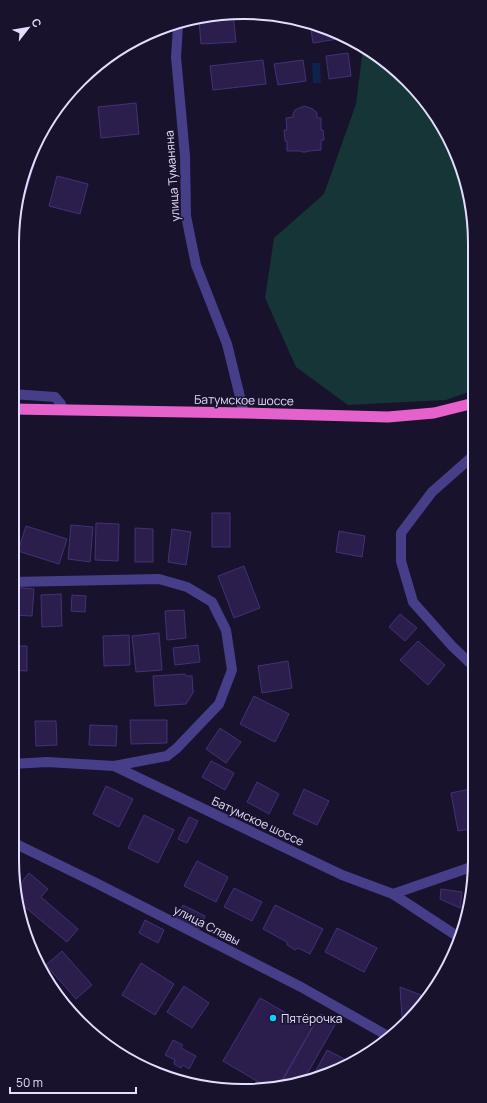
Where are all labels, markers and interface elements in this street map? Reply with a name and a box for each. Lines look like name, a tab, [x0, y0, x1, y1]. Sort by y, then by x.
north arrow	[8, 8, 48, 48]
text: С	[28, 15, 46, 30]
street label: улица Туманяна	[160, 130, 184, 222]
street label: Батумское шоссе	[194, 391, 294, 409]
street label: Батумское шоссе	[209, 792, 307, 850]
street label: улица Славы	[171, 901, 243, 949]
place label: Пятёрочка	[281, 1010, 342, 1027]
marker: Пятёрочка	[268, 1013, 278, 1023]
scale bar	[10, 1069, 136, 1095]
text: 50 m	[16, 1074, 43, 1091]

